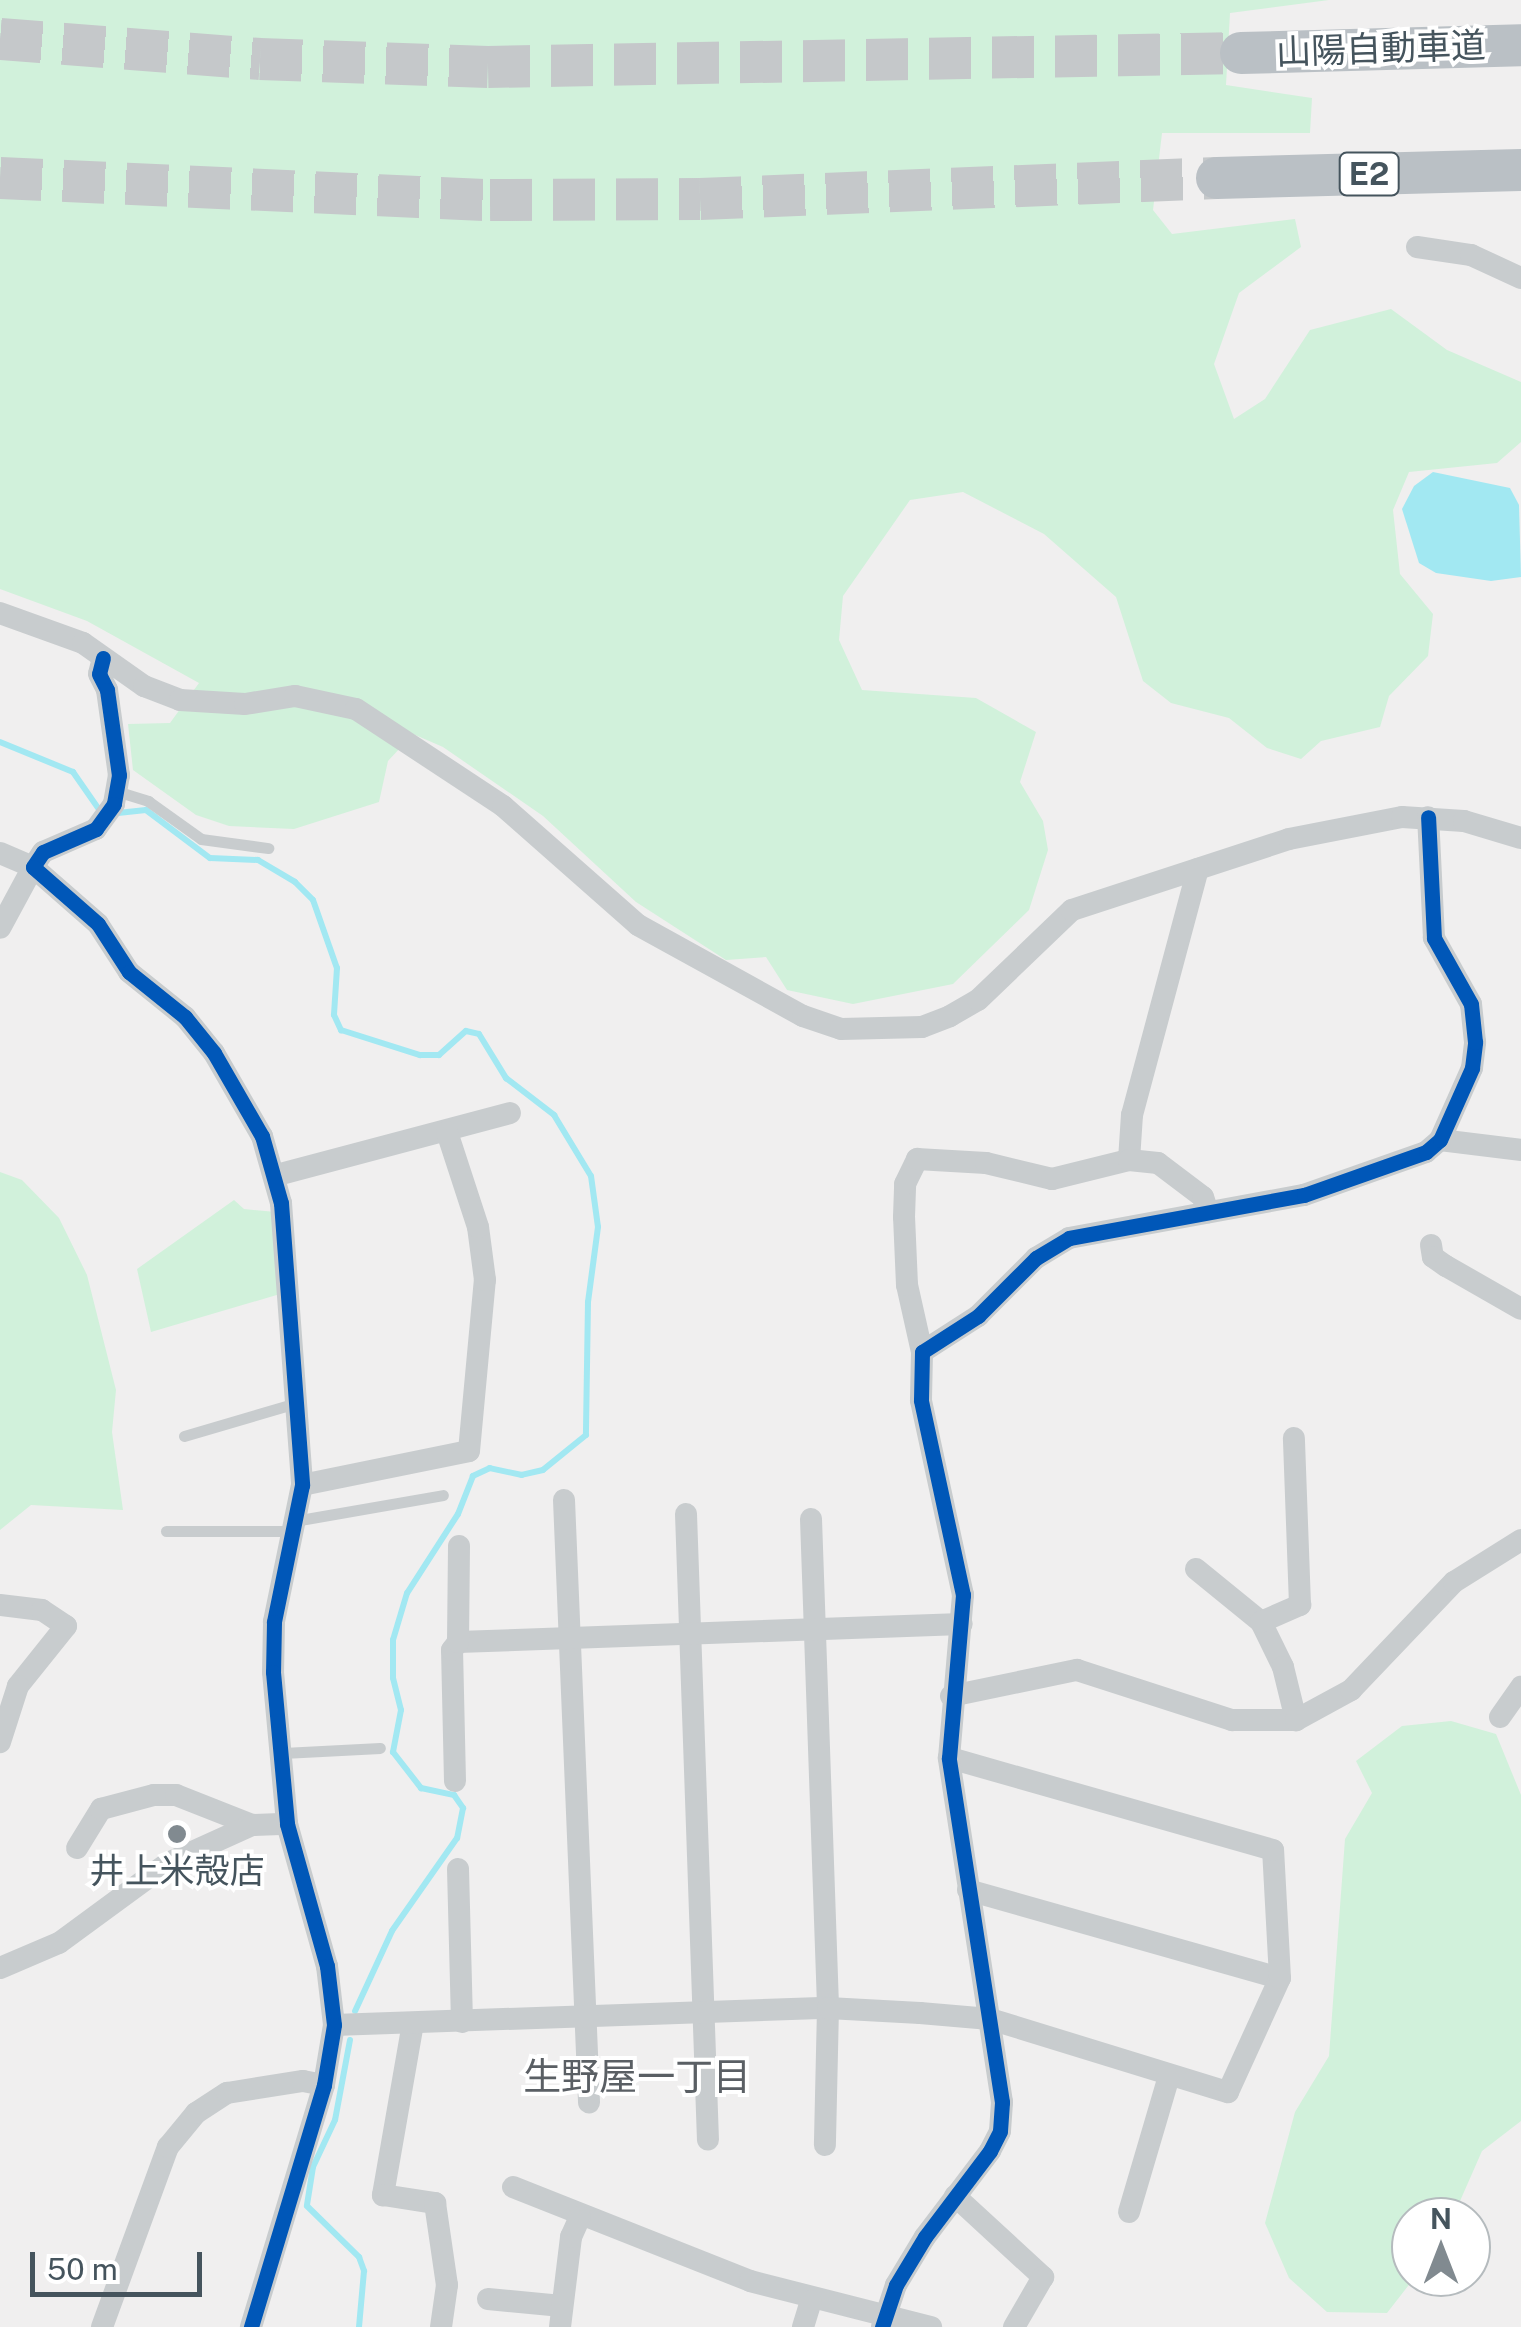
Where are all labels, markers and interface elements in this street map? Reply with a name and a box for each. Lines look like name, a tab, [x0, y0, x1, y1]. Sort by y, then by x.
street label: 山陽自動車道	[1275, 24, 1487, 74]
road number: E2	[1336, 147, 1402, 201]
marker: 井上米殻店	[166, 1823, 188, 1845]
place label: 井上米殻店	[90, 1850, 264, 1892]
district label: 生野屋一丁目	[523, 2054, 751, 2100]
north arrow	[1391, 2197, 1491, 2297]
text: N	[1430, 2202, 1452, 2235]
scale bar	[35, 2232, 208, 2294]
text: 50 m	[47, 2251, 118, 2287]

